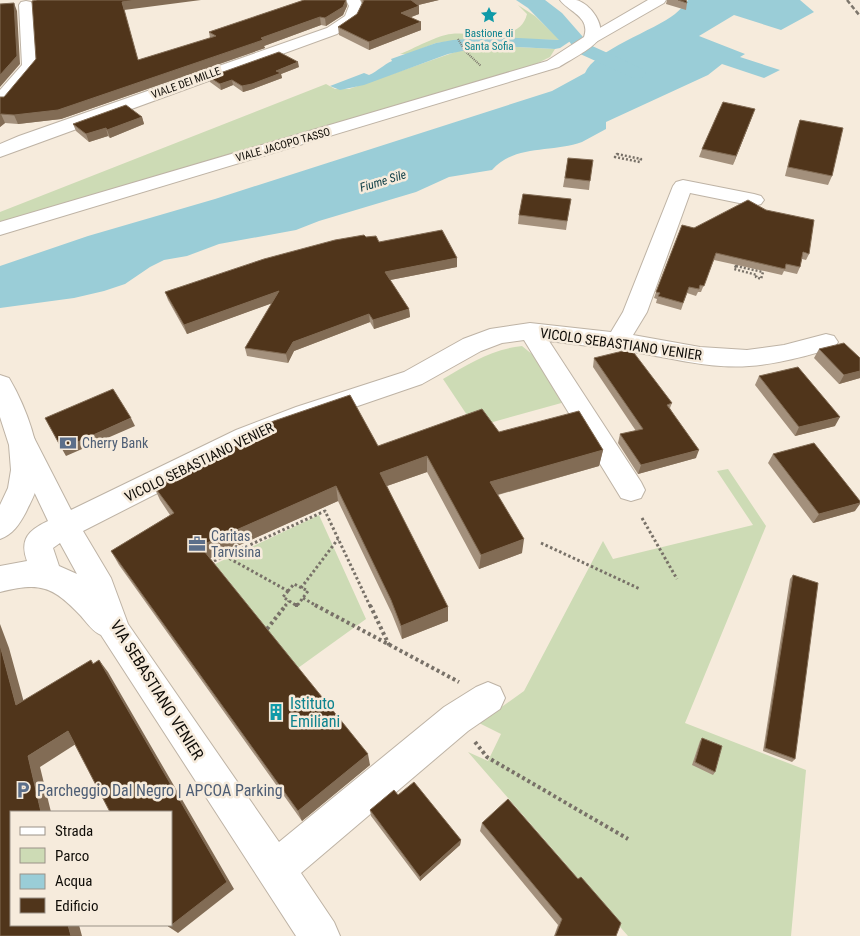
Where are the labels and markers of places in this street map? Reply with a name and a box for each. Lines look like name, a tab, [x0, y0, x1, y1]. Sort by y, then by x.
place icon: Bastione di Santa Sofia	[479, 5, 499, 25]
place label: Bastione di Santa Sofia	[464, 27, 514, 53]
bank icon: Cherry Bank	[58, 433, 78, 453]
place label: Cherry Bank	[82, 435, 149, 451]
place label: Caritas Tarvisina	[211, 528, 261, 560]
office icon: Caritas Tarvisina	[187, 534, 207, 554]
place label: Istituto Emiliani	[290, 694, 340, 731]
building icon: Istituto Emiliani	[266, 702, 286, 722]
parking icon: Parcheggio Dal Negro | APCOA Parking	[13, 780, 33, 800]
place label: Parcheggio Dal Negro | APCOA Parking	[37, 781, 283, 800]

